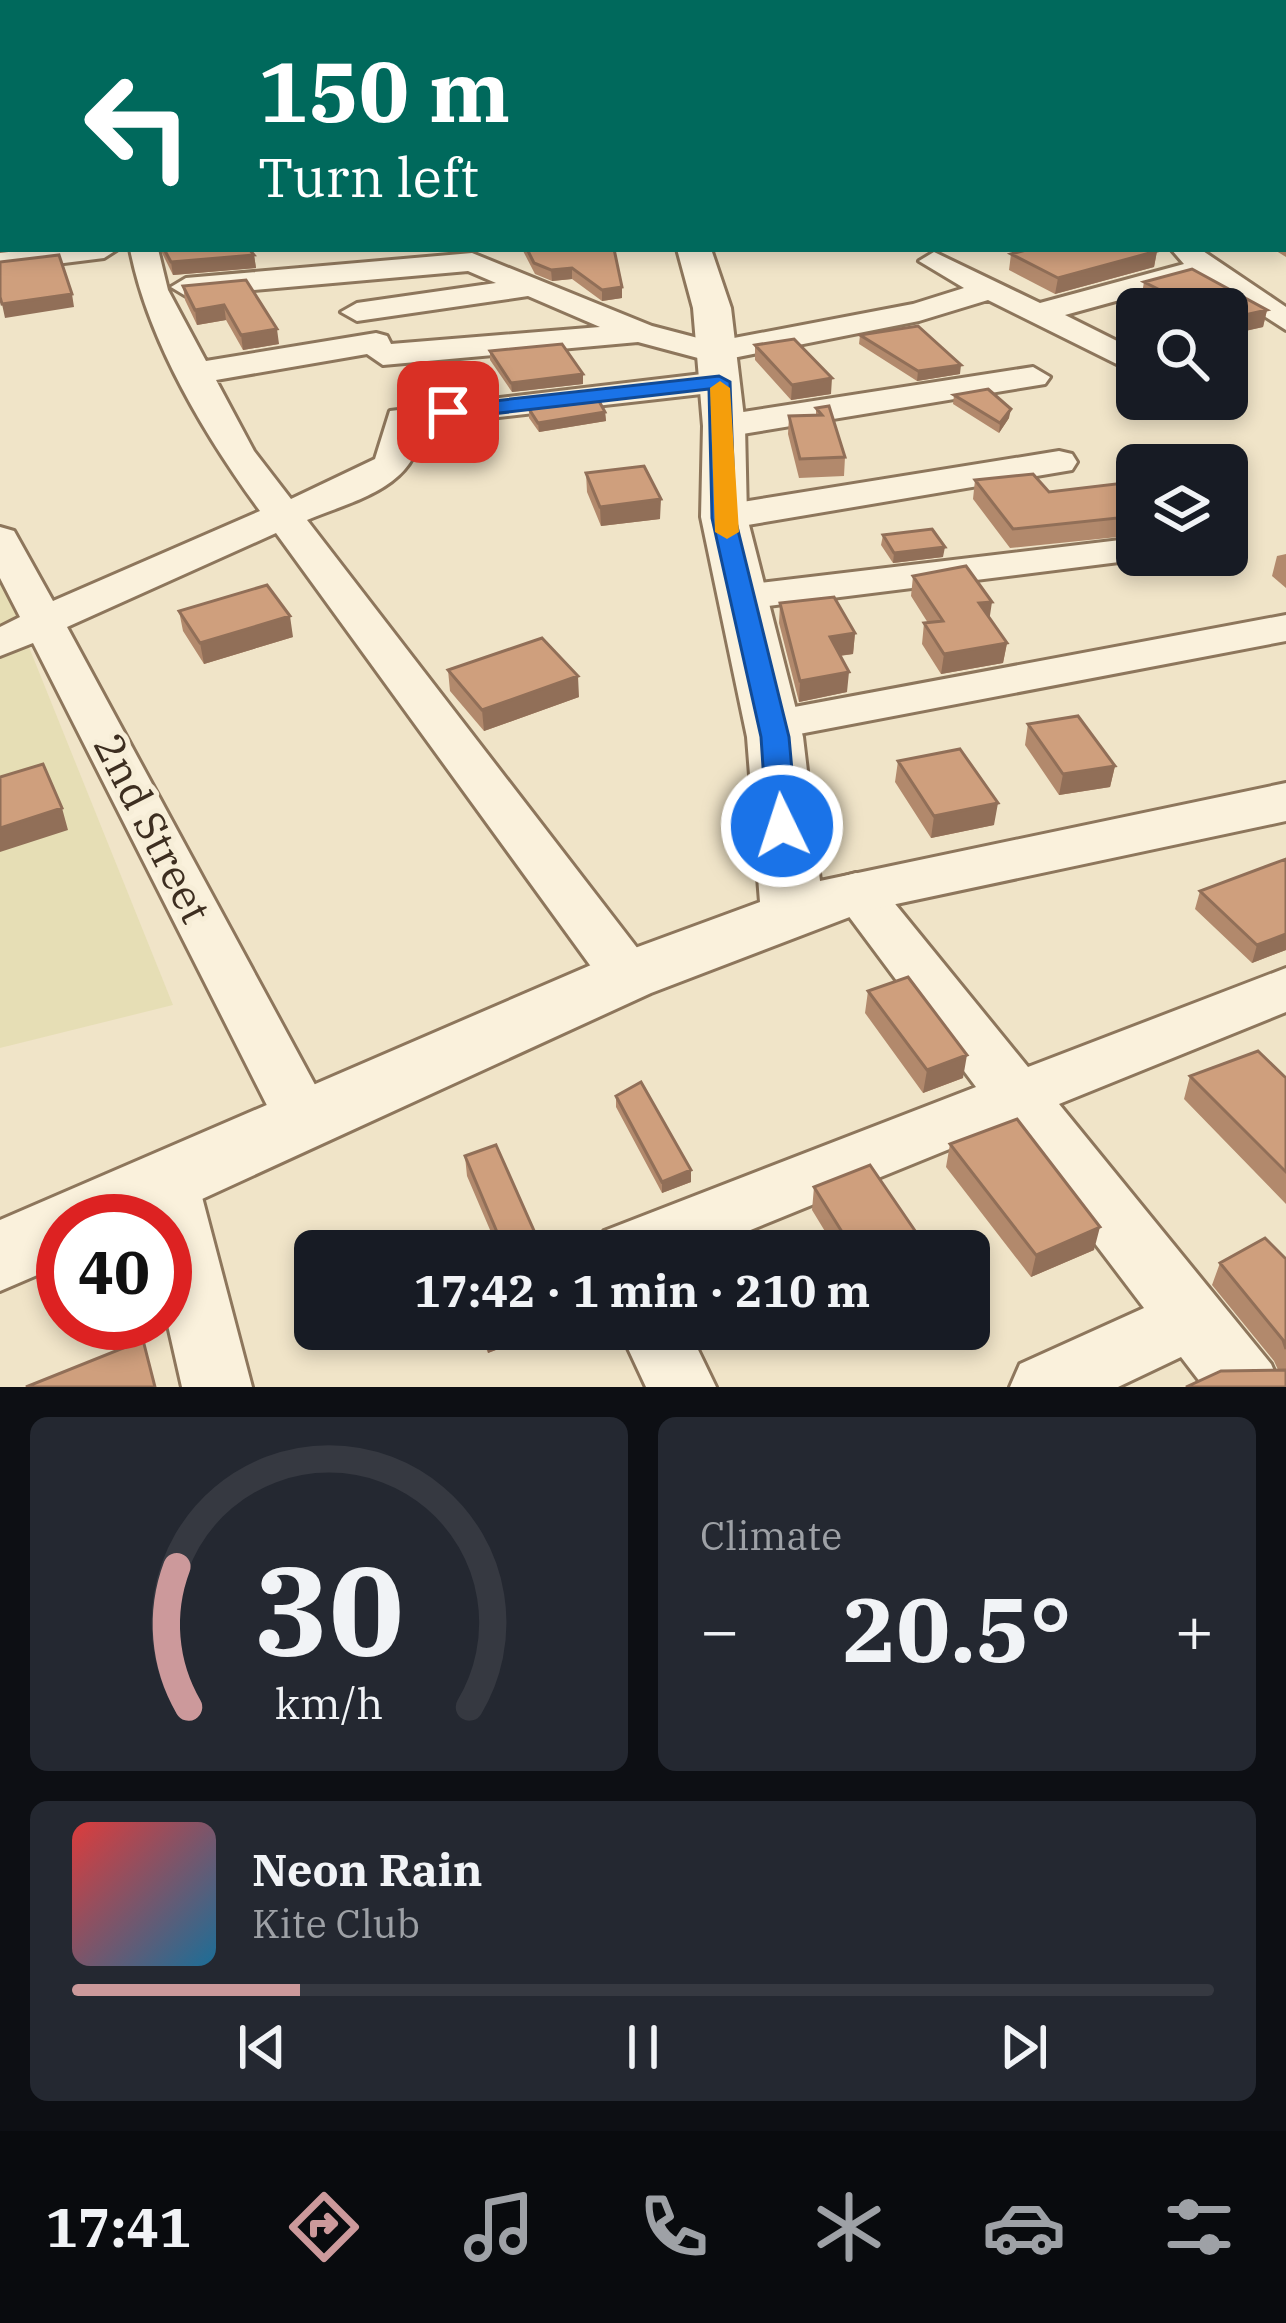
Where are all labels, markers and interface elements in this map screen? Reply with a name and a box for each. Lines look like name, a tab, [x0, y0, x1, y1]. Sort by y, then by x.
text: 150 m	[258, 36, 510, 145]
icon: left	[60, 48, 216, 204]
text: Turn left	[258, 142, 479, 212]
map controls	[1116, 288, 1248, 576]
button: search	[1116, 288, 1248, 420]
pin	[397, 361, 499, 463]
icon: arrive	[415, 379, 481, 445]
button: layers	[1116, 444, 1248, 576]
street label: 2nd Street	[82, 724, 224, 932]
position arrow	[719, 763, 845, 889]
speed limit sign: 40	[36, 1194, 192, 1350]
text: 17:42 · 1 min · 210 m	[414, 1261, 870, 1319]
text: Climate	[700, 1510, 842, 1561]
text: 30	[254, 1528, 404, 1690]
text: 20.5°	[842, 1570, 1072, 1687]
text: −	[700, 1586, 740, 1672]
text: +	[1174, 1586, 1214, 1672]
text: km/h	[275, 1675, 383, 1731]
text: Neon Rain	[252, 1840, 482, 1898]
text: Kite Club	[252, 1898, 420, 1949]
icon: previous	[229, 2014, 295, 2080]
icon: pause	[610, 2014, 676, 2080]
icon: next	[991, 2014, 1057, 2080]
icon: directions	[282, 2185, 366, 2269]
icon: music	[457, 2185, 541, 2269]
icon: phone	[632, 2185, 716, 2269]
icon: climate	[807, 2185, 891, 2269]
icon: car	[982, 2185, 1066, 2269]
icon: filters	[1157, 2185, 1241, 2269]
text: 17:41	[45, 2192, 191, 2262]

